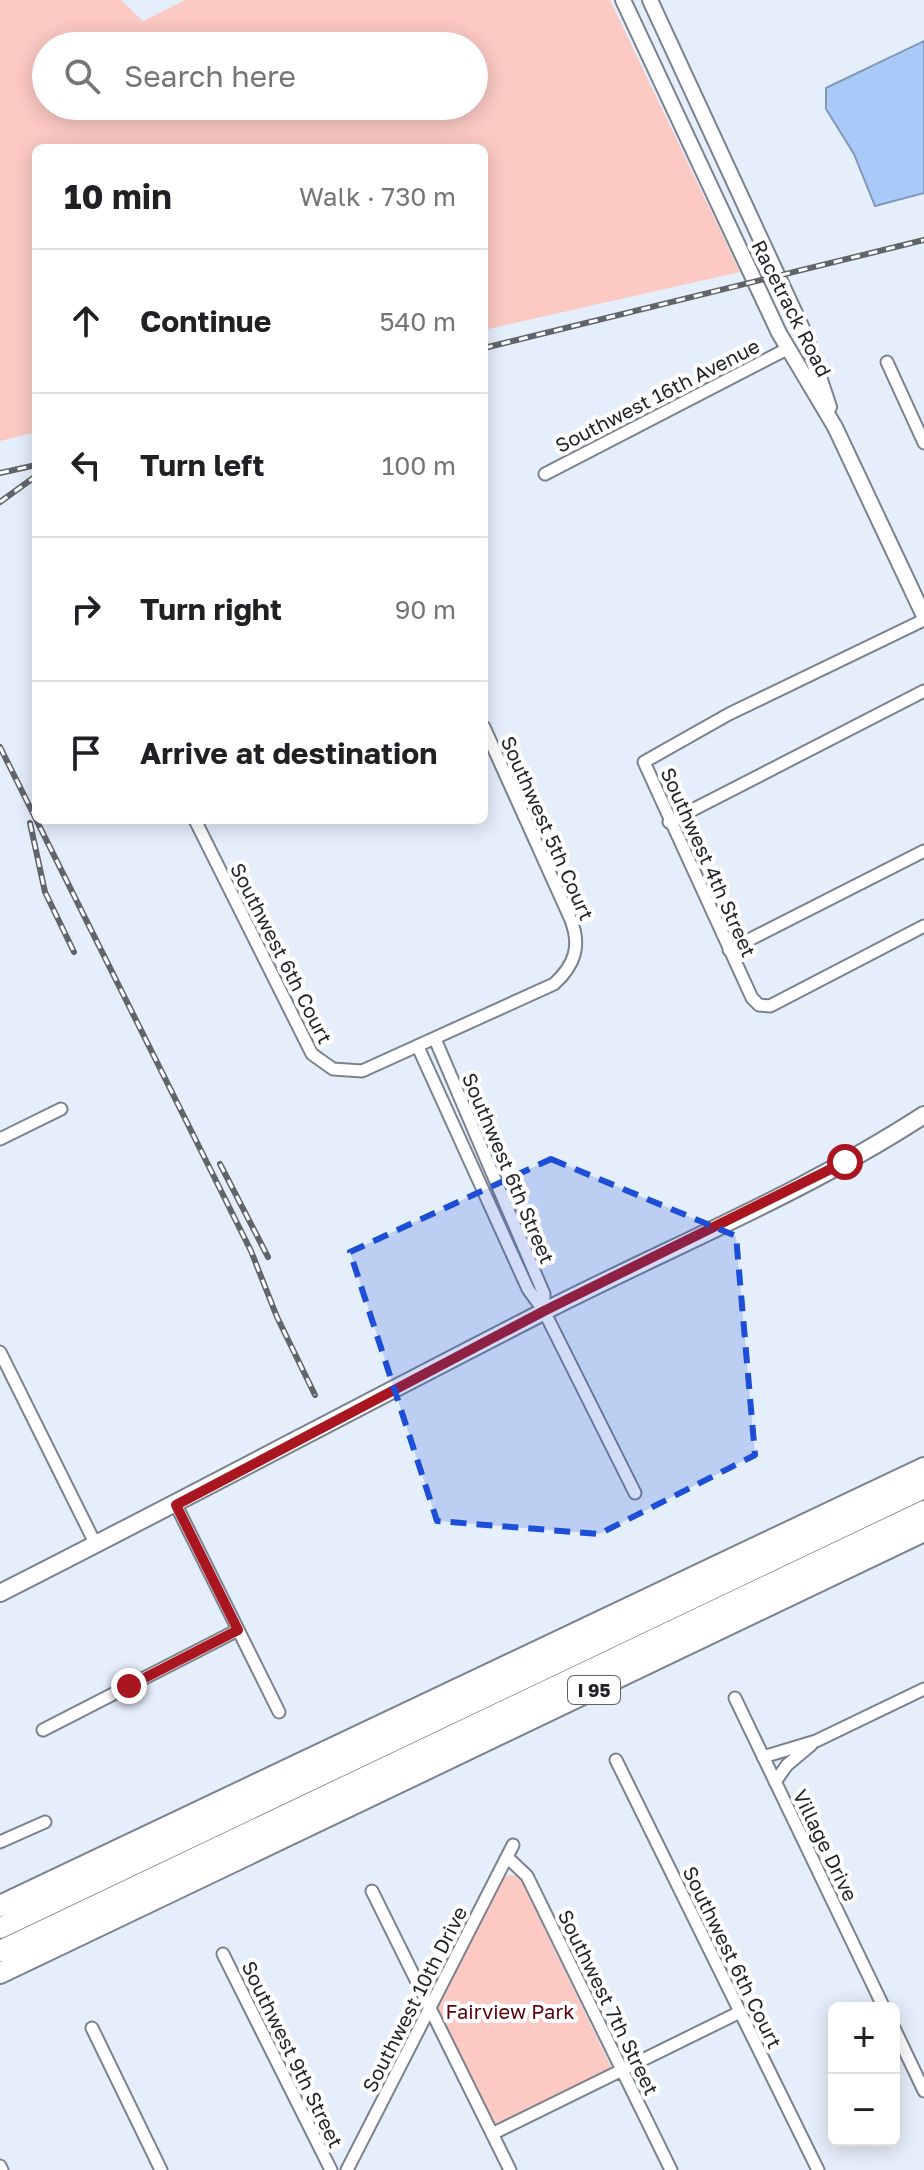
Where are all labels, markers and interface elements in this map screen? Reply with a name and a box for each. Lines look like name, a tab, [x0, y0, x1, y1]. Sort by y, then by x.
search box	[32, 32, 488, 120]
icon: search	[60, 54, 104, 98]
text: Search here	[124, 58, 296, 94]
text: 10 min	[64, 176, 172, 216]
text: Walk · 730 m	[299, 181, 456, 212]
street label: Racetrack Road	[747, 236, 837, 380]
icon: ahead	[64, 299, 108, 343]
text: Continue	[140, 303, 271, 339]
text: 540 m	[379, 306, 456, 337]
street label: Southwest 16th Avenue	[551, 333, 763, 457]
icon: left	[64, 443, 108, 487]
text: Turn left	[140, 447, 265, 483]
text: 100 m	[382, 450, 456, 481]
icon: right	[64, 587, 108, 631]
text: Turn right	[140, 591, 282, 627]
text: 90 m	[395, 594, 456, 625]
icon: arrive	[64, 731, 108, 775]
street label: Southwest 5th Court	[497, 732, 599, 924]
text: Arrive at destination	[140, 735, 437, 771]
street label: Southwest 4th Street	[656, 764, 762, 960]
street label: Southwest 6th Court	[226, 859, 338, 1047]
street label: Southwest 6th Street	[458, 1069, 560, 1267]
route start	[827, 1144, 863, 1180]
route end	[111, 1668, 147, 1704]
road number: I 95	[568, 1676, 620, 1704]
street label: Village Drive	[789, 1785, 863, 1905]
street label: Southwest 6th Court	[678, 1862, 788, 2052]
street label: Southwest 10th Drive	[357, 1902, 471, 2096]
street label: Southwest 7th Street	[554, 1905, 664, 2099]
street label: Southwest 9th Street	[237, 1957, 349, 2151]
park label: Fairview Park	[445, 1999, 575, 2023]
map controls	[828, 2002, 900, 2146]
button: +	[828, 2002, 900, 2074]
button: −	[828, 2074, 900, 2146]

